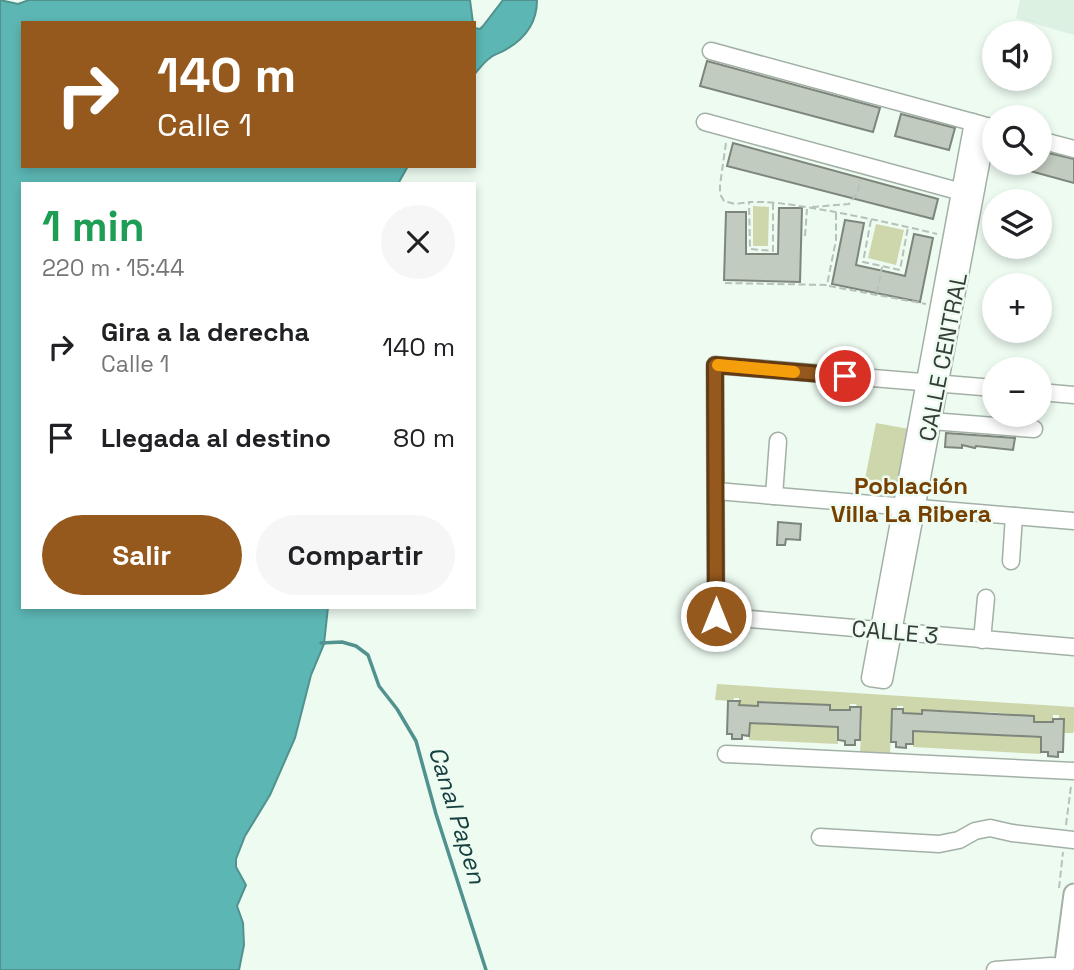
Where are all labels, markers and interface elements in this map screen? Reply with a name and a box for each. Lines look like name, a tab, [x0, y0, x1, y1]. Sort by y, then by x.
map controls	[982, 21, 1052, 427]
button: sound	[982, 21, 1052, 91]
text: 140 m	[157, 44, 296, 106]
icon: right	[42, 49, 133, 140]
text: Calle 1	[157, 105, 252, 145]
button: search	[982, 105, 1052, 175]
button: layers	[982, 189, 1052, 259]
text: 1 min	[42, 200, 145, 253]
button: close	[381, 205, 455, 279]
text: 220 m · 15:44	[42, 253, 184, 283]
street label: CALLE CENTRAL	[912, 270, 974, 444]
button: +	[982, 273, 1052, 343]
text: Gira a la derecha	[101, 315, 310, 349]
icon: right	[42, 328, 80, 366]
text: 140 m	[382, 330, 455, 364]
pin	[815, 346, 875, 406]
text: Calle 1	[101, 349, 169, 379]
icon: arrive	[826, 357, 864, 395]
button: −	[982, 357, 1052, 427]
icon: arrive	[42, 419, 80, 457]
text: Llegada al destino	[101, 421, 331, 455]
text: 80 m	[393, 421, 455, 455]
district label: Población Villa La Ribera	[831, 470, 991, 529]
button: Salir	[42, 515, 242, 595]
button: Compartir	[256, 515, 455, 595]
position arrow	[679, 579, 753, 653]
street label: CALLE 3	[850, 613, 940, 651]
water label: Canal Papen	[422, 742, 493, 889]

